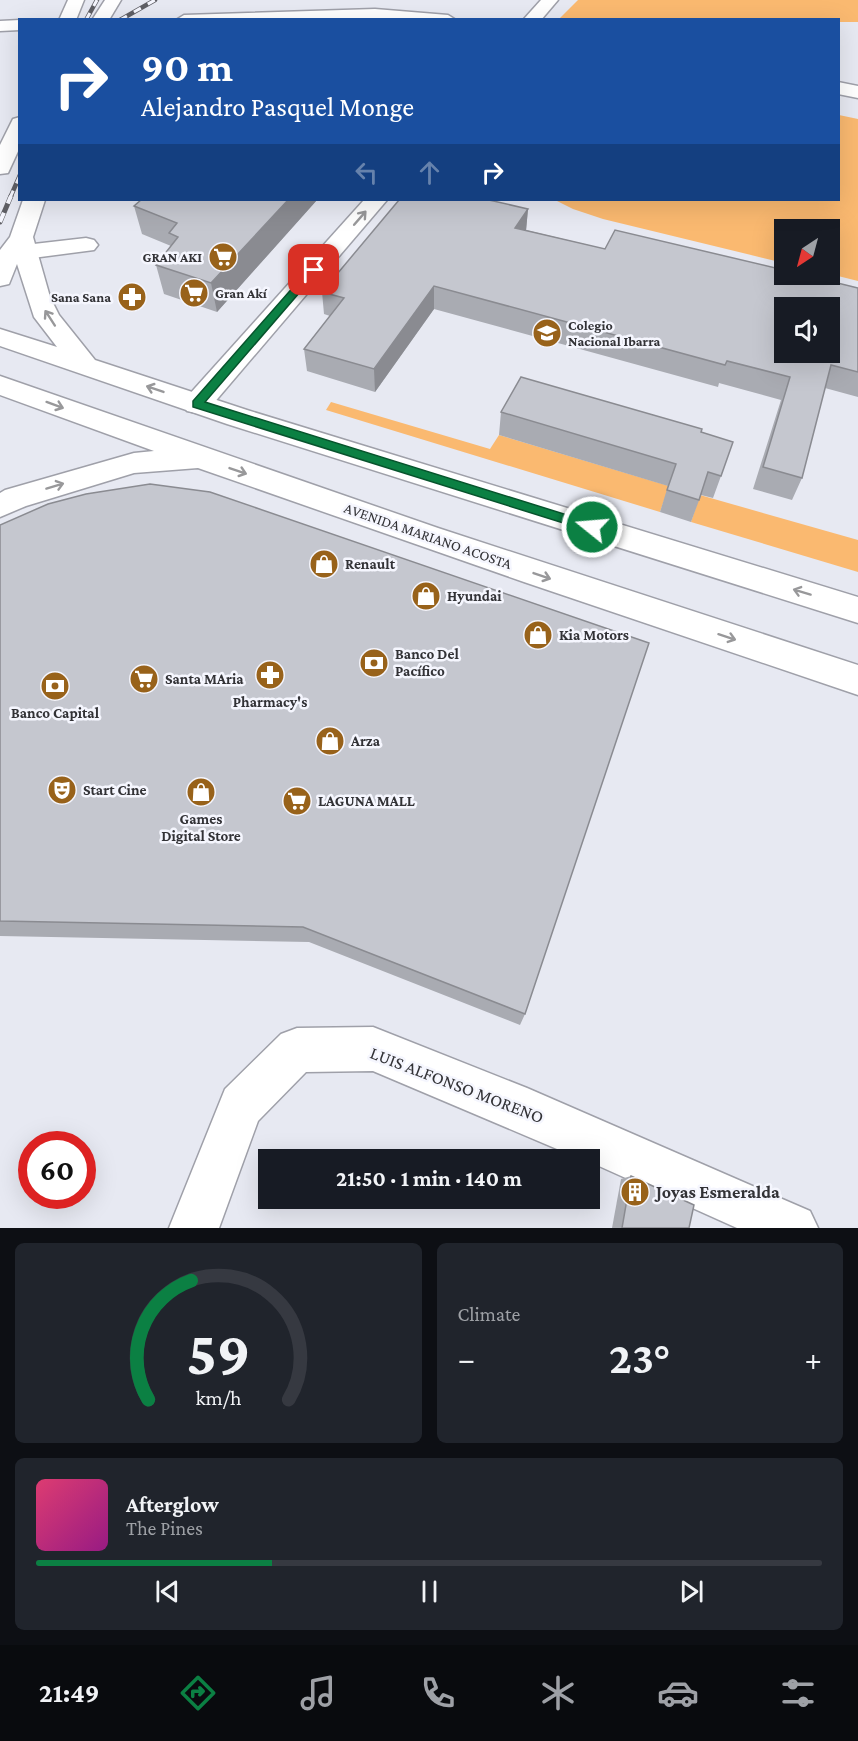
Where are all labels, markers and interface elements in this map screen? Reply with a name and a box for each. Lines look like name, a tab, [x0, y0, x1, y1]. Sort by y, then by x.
icon: right	[42, 42, 120, 120]
text: 90 m	[141, 43, 233, 90]
text: Alejandro Pasquel Monge	[141, 92, 414, 122]
icon: left	[350, 156, 383, 189]
icon: ahead	[413, 156, 446, 189]
icon: right	[476, 156, 509, 189]
one-way arrow	[353, 211, 367, 226]
north arrow	[774, 219, 840, 285]
map controls	[774, 219, 840, 363]
supermarket icon: GRAN AKI	[207, 241, 239, 273]
pin	[288, 244, 339, 295]
place label: GRAN AKI	[142, 249, 202, 265]
icon: arrive	[297, 253, 330, 286]
supermarket icon: Gran Akí	[178, 277, 210, 309]
pharmacy icon: Sana Sana	[116, 281, 148, 313]
place label: Gran Akí	[215, 285, 268, 301]
place label: Sana Sana	[51, 289, 111, 305]
button: sound	[774, 297, 840, 363]
one-way arrow	[43, 310, 56, 327]
school or university icon: Colegio Nacional Ibarra	[531, 317, 563, 349]
place label: Colegio Nacional Ibarra	[568, 317, 661, 349]
one-way arrow	[146, 383, 165, 394]
one-way arrow	[45, 400, 64, 411]
one-way arrow	[228, 467, 247, 478]
one-way arrow	[45, 480, 64, 491]
position arrow	[560, 495, 624, 559]
street label: AVENIDA MARIANO ACOSTA	[342, 500, 514, 572]
shop icon: Renault	[308, 548, 340, 580]
place label: Renault	[345, 556, 396, 572]
one-way arrow	[532, 571, 551, 582]
shop icon: Hyundai	[410, 580, 442, 612]
one-way arrow	[793, 586, 812, 597]
place label: Hyundai	[447, 588, 502, 604]
shop icon: Kia Motors	[522, 619, 554, 651]
place label: Kia Motors	[559, 627, 629, 643]
one-way arrow	[717, 633, 736, 644]
place label: Banco Del Pacífico	[395, 646, 459, 679]
bank icon: Banco Del Pacífico	[358, 647, 390, 679]
pharmacy icon: Pharmacy's	[254, 659, 286, 691]
supermarket icon: Santa MAria	[128, 663, 160, 695]
bank icon: Banco Capital	[39, 670, 71, 702]
place label: Santa MAria	[165, 671, 244, 687]
place label: Pharmacy's	[233, 694, 307, 710]
place label: Banco Capital	[11, 705, 100, 721]
shop icon: Arza	[314, 725, 346, 757]
place label: Arza	[350, 733, 381, 749]
theatre icon: Start Cine	[46, 774, 78, 806]
shop icon: Games Digital Store	[185, 776, 217, 808]
place label: Start Cine	[83, 782, 147, 798]
supermarket icon: LAGUNA MALL	[281, 785, 313, 817]
place label: LAGUNA MALL	[318, 793, 416, 809]
place label: Games Digital Store	[161, 811, 241, 844]
street label: LUIS ALFONSO MORENO	[367, 1043, 547, 1127]
speed limit sign: 60	[18, 1131, 96, 1209]
text: 21:50 · 1 min · 140 m	[336, 1166, 522, 1191]
building icon: Joyas Esmeralda	[619, 1176, 651, 1208]
place label: Joyas Esmeralda	[654, 1182, 780, 1202]
text: Climate	[458, 1303, 520, 1325]
text: 59	[186, 1318, 250, 1387]
text: 23°	[609, 1333, 671, 1383]
text: −	[458, 1340, 475, 1377]
text: +	[805, 1340, 822, 1377]
text: km/h	[195, 1386, 242, 1410]
text: Afterglow	[126, 1492, 219, 1517]
text: The Pines	[126, 1517, 203, 1539]
icon: previous	[151, 1575, 184, 1608]
icon: pause	[413, 1575, 446, 1608]
icon: next	[675, 1575, 708, 1608]
icon: directions	[177, 1672, 219, 1714]
icon: music	[297, 1672, 339, 1714]
icon: phone	[417, 1672, 459, 1714]
icon: climate	[537, 1672, 579, 1714]
icon: car	[657, 1672, 699, 1714]
icon: filters	[777, 1672, 819, 1714]
text: 21:49	[39, 1678, 99, 1708]

